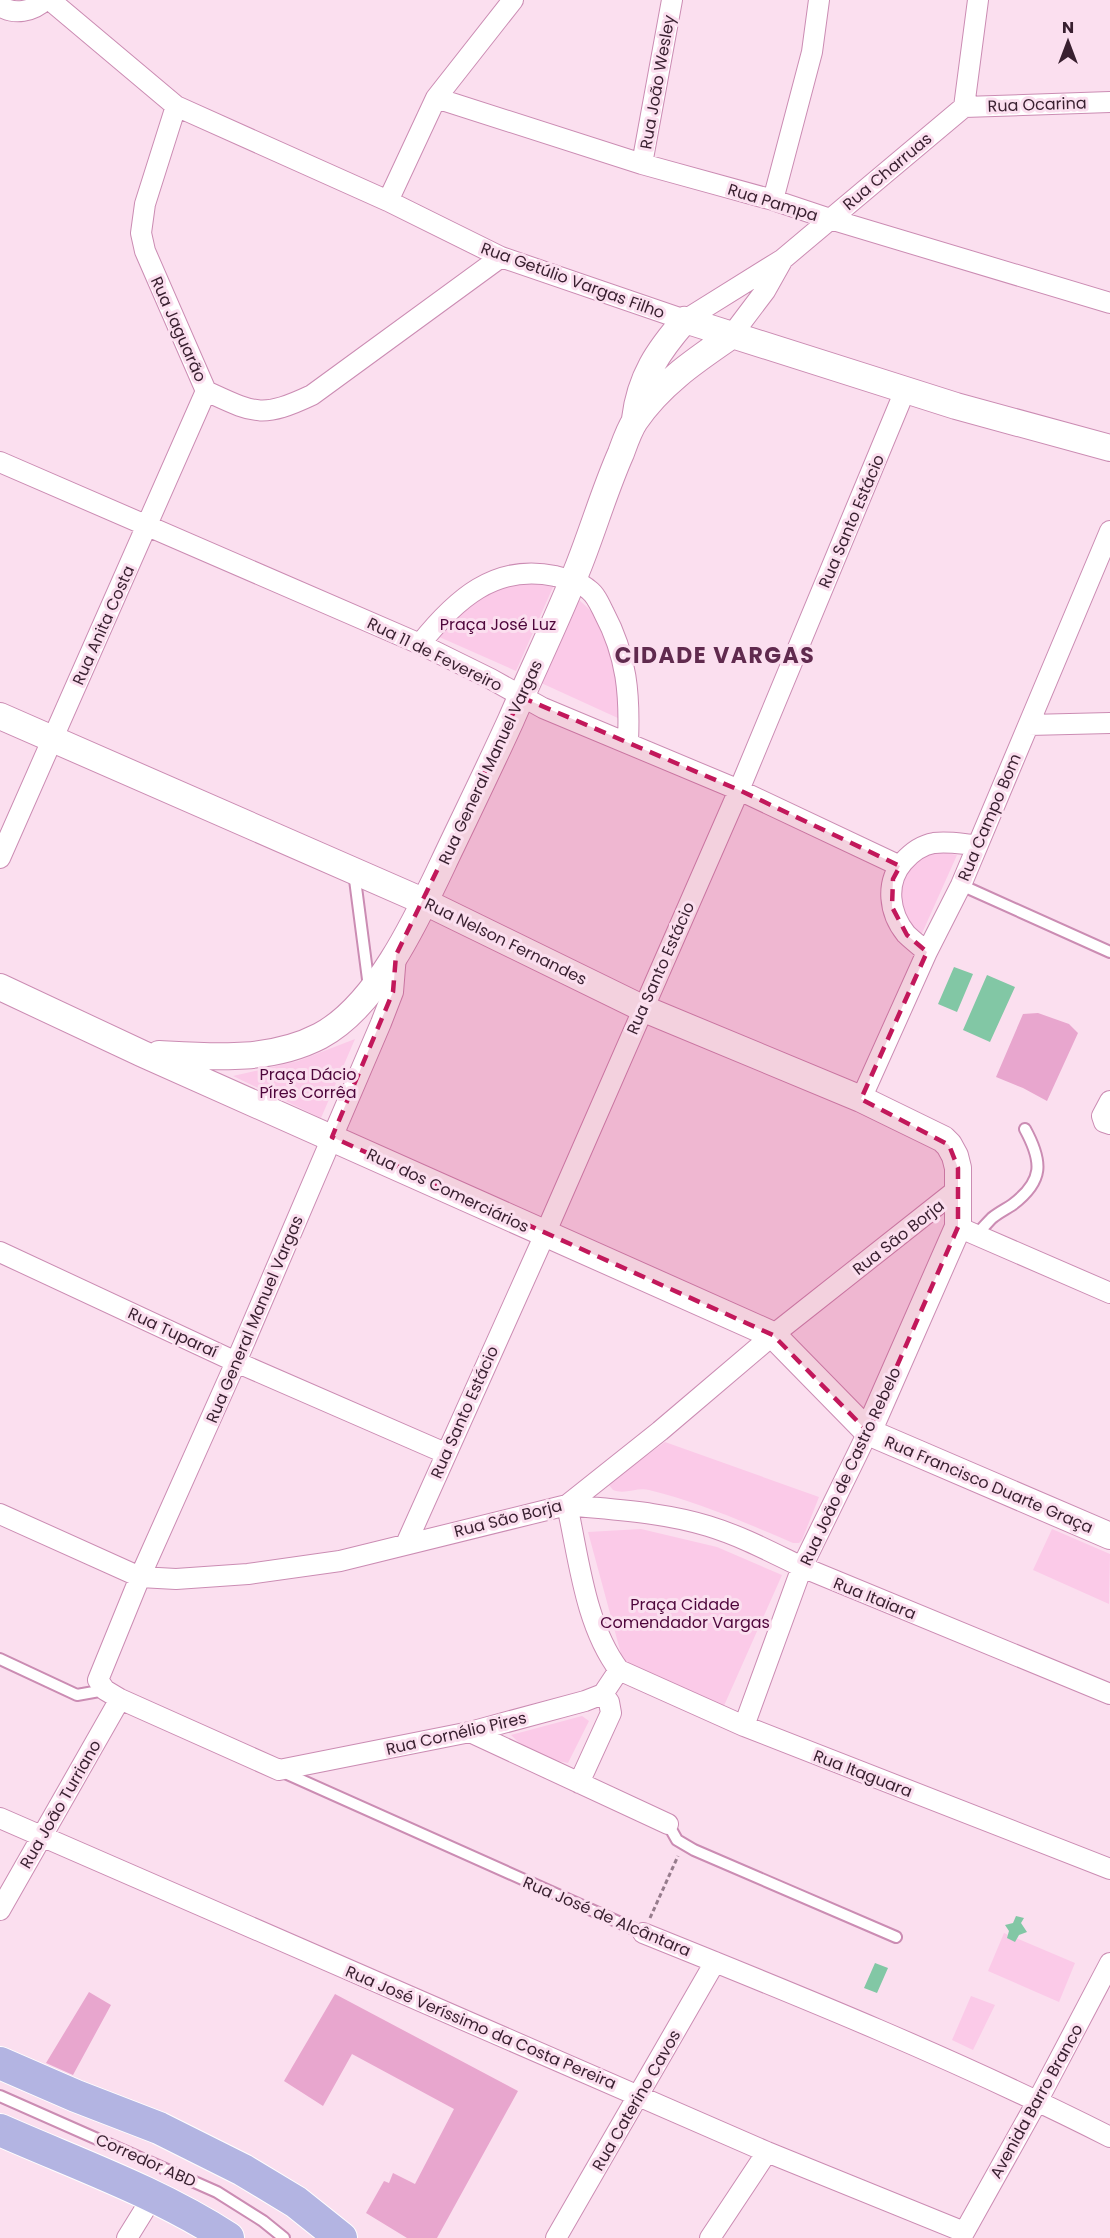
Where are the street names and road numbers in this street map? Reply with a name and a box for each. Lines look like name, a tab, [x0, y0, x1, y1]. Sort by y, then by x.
street label: Rua João Wesley	[634, 13, 681, 151]
street label: Rua Ocarina	[987, 91, 1087, 118]
street label: Rua Charruas	[838, 127, 937, 215]
street label: Rua Pampa	[725, 178, 821, 227]
street label: Rua Getúlio Vargas Filho	[478, 236, 668, 324]
street label: Rua Jaguarão	[145, 273, 212, 386]
street label: Rua Santo Estácio	[813, 451, 890, 591]
street label: Rua Anita Costa	[67, 562, 140, 689]
street label: Rua 11 de Fevereiro	[363, 612, 506, 697]
street label: Rua General Manuel Vargas	[433, 656, 548, 868]
street label: Rua Campo Bom	[952, 750, 1027, 885]
street label: Rua Nelson Fernandes	[421, 892, 591, 991]
street label: Rua Santo Estácio	[621, 898, 700, 1038]
street label: Rua dos Comerciários	[363, 1143, 533, 1238]
street label: Rua São Borja	[848, 1194, 949, 1280]
street label: Rua General Manuel Vargas	[200, 1212, 309, 1426]
street label: Rua Tuparaí	[124, 1302, 221, 1363]
street label: Rua Santo Estácio	[425, 1342, 504, 1482]
street label: Rua João de Castro Rebelo	[794, 1363, 907, 1569]
street label: Rua Francisco Duarte Graça	[881, 1430, 1097, 1539]
street label: Rua São Borja	[452, 1494, 565, 1543]
street label: Rua Itaiara	[830, 1571, 920, 1625]
street label: Rua Cornélio Pires	[384, 1706, 529, 1761]
street label: Rua João Turriano	[14, 1736, 107, 1873]
street label: Rua Itaguara	[810, 1744, 916, 1803]
street label: Rua José de Alcântara	[519, 1871, 694, 1962]
street label: Rua José Veríssimo da Costa Pereira	[342, 1960, 620, 2095]
street label: Avenida Barro Branco	[984, 2020, 1089, 2183]
street label: Rua Caterino Cavos	[587, 2025, 686, 2175]
street label: Corredor ABD	[92, 2128, 200, 2193]

